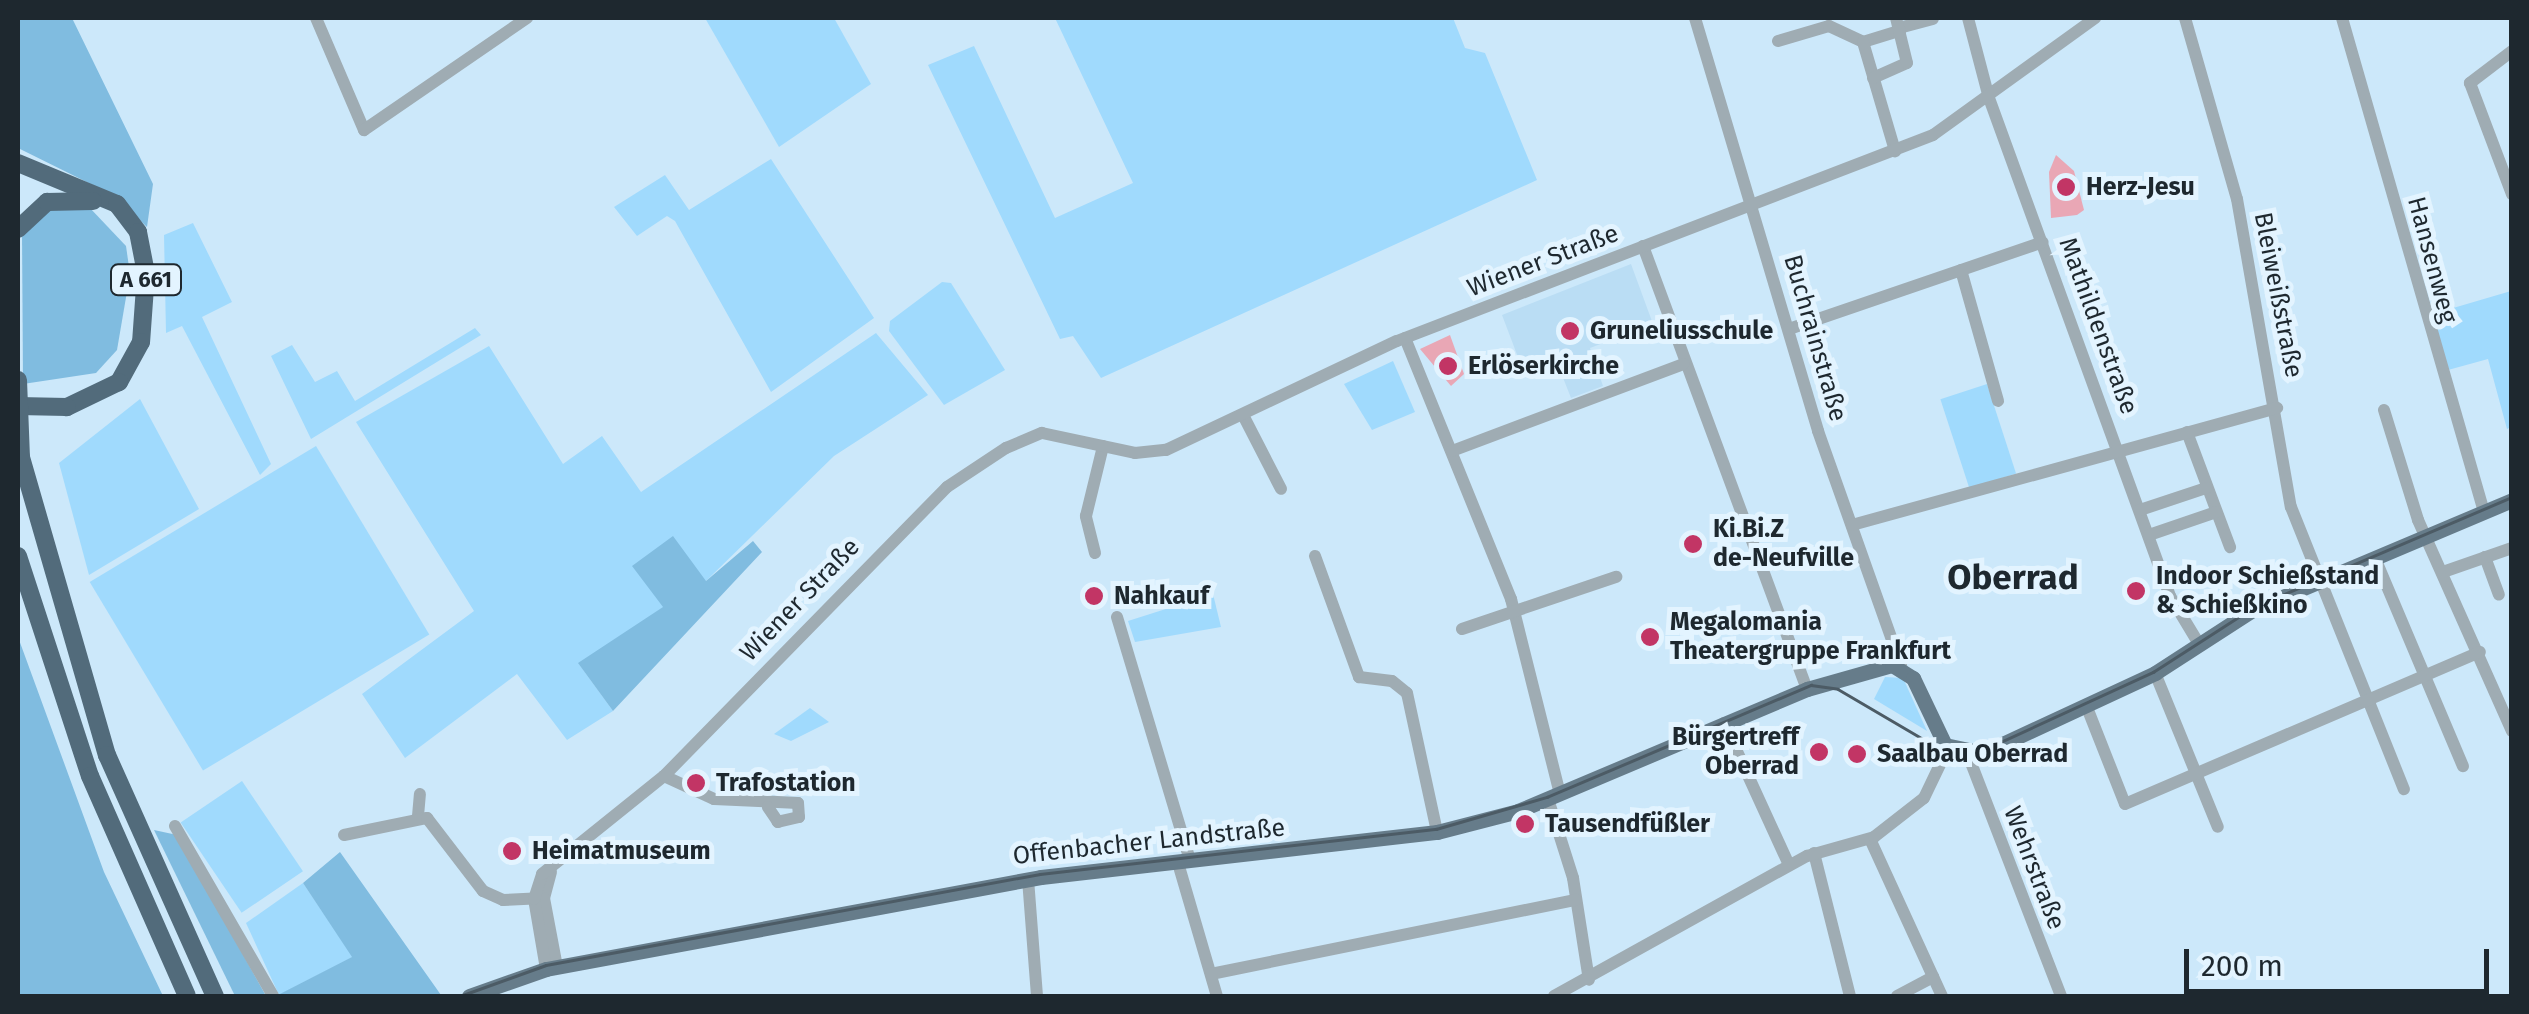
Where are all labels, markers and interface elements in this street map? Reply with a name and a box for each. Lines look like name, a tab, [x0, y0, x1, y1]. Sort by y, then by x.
place label: Herz-Jesu	[2086, 172, 2195, 202]
marker: Herz-Jesu	[2055, 176, 2077, 198]
street label: Hansenweg	[2401, 193, 2463, 327]
street label: Bleiweißstraße	[2247, 210, 2309, 380]
street label: Wiener Straße	[1463, 218, 1623, 304]
street label: Mathildenstraße	[2052, 234, 2144, 418]
street label: Buchrainstraße	[1777, 251, 1853, 425]
road number: A 661	[108, 263, 184, 297]
place label: Gruneliusschule	[1590, 316, 1773, 346]
marker: Gruneliusschule	[1559, 320, 1581, 342]
place label: Erlöserkirche	[1468, 351, 1619, 381]
marker: Erlöserkirche	[1437, 355, 1459, 377]
place label: Ki.Bi.Z de-Neufville	[1713, 515, 1854, 574]
street label: Wiener Straße	[734, 532, 866, 668]
marker: Ki.Bi.Z de-Neufville	[1682, 533, 1704, 555]
district label: Oberrad	[1947, 556, 2079, 598]
place label: Indoor Schießstand & Schießkino	[2156, 562, 2379, 621]
marker: Indoor Schießstand & Schießkino	[2125, 580, 2147, 602]
place label: Nahkauf	[1114, 581, 1209, 611]
marker: Nahkauf	[1083, 585, 1105, 607]
place label: Megalomania Theatergruppe Frankfurt	[1670, 608, 1951, 667]
marker: Megalomania Theatergruppe Frankfurt	[1639, 626, 1661, 648]
place label: Bürgertreff Oberrad	[1672, 723, 1799, 782]
place label: Saalbau Oberrad	[1877, 739, 2068, 769]
marker: Bürgertreff Oberrad	[1808, 741, 1830, 763]
marker: Saalbau Oberrad	[1846, 743, 1868, 765]
place label: Trafostation	[716, 768, 856, 798]
marker: Trafostation	[685, 772, 707, 794]
street label: Wehrstraße	[1997, 802, 2071, 934]
place label: Tausendfüßler	[1545, 809, 1710, 839]
street label: Offenbacher Landstraße	[1011, 813, 1287, 871]
marker: Tausendfüßler	[1514, 813, 1536, 835]
place label: Heimatmuseum	[532, 836, 711, 866]
marker: Heimatmuseum	[501, 840, 523, 862]
scale bar	[2189, 929, 2494, 991]
text: 200 m	[2201, 948, 2283, 984]

